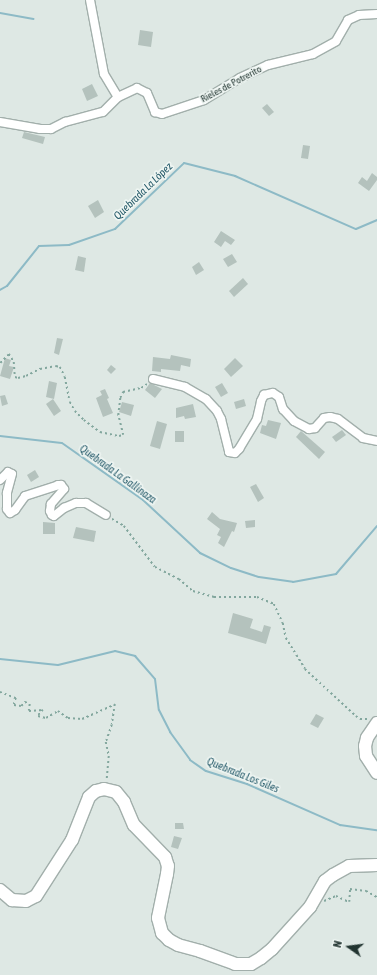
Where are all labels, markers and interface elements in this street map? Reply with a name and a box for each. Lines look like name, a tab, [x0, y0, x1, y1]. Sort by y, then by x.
street label: Rieles de Potrerito	[199, 63, 263, 105]
water label: Quebrada La López	[111, 160, 175, 222]
water label: Quebrada La Gallinaza	[77, 442, 159, 506]
water label: Quebrada Los Giles	[205, 755, 281, 795]
north arrow	[329, 927, 369, 967]
text: N	[331, 939, 344, 949]

